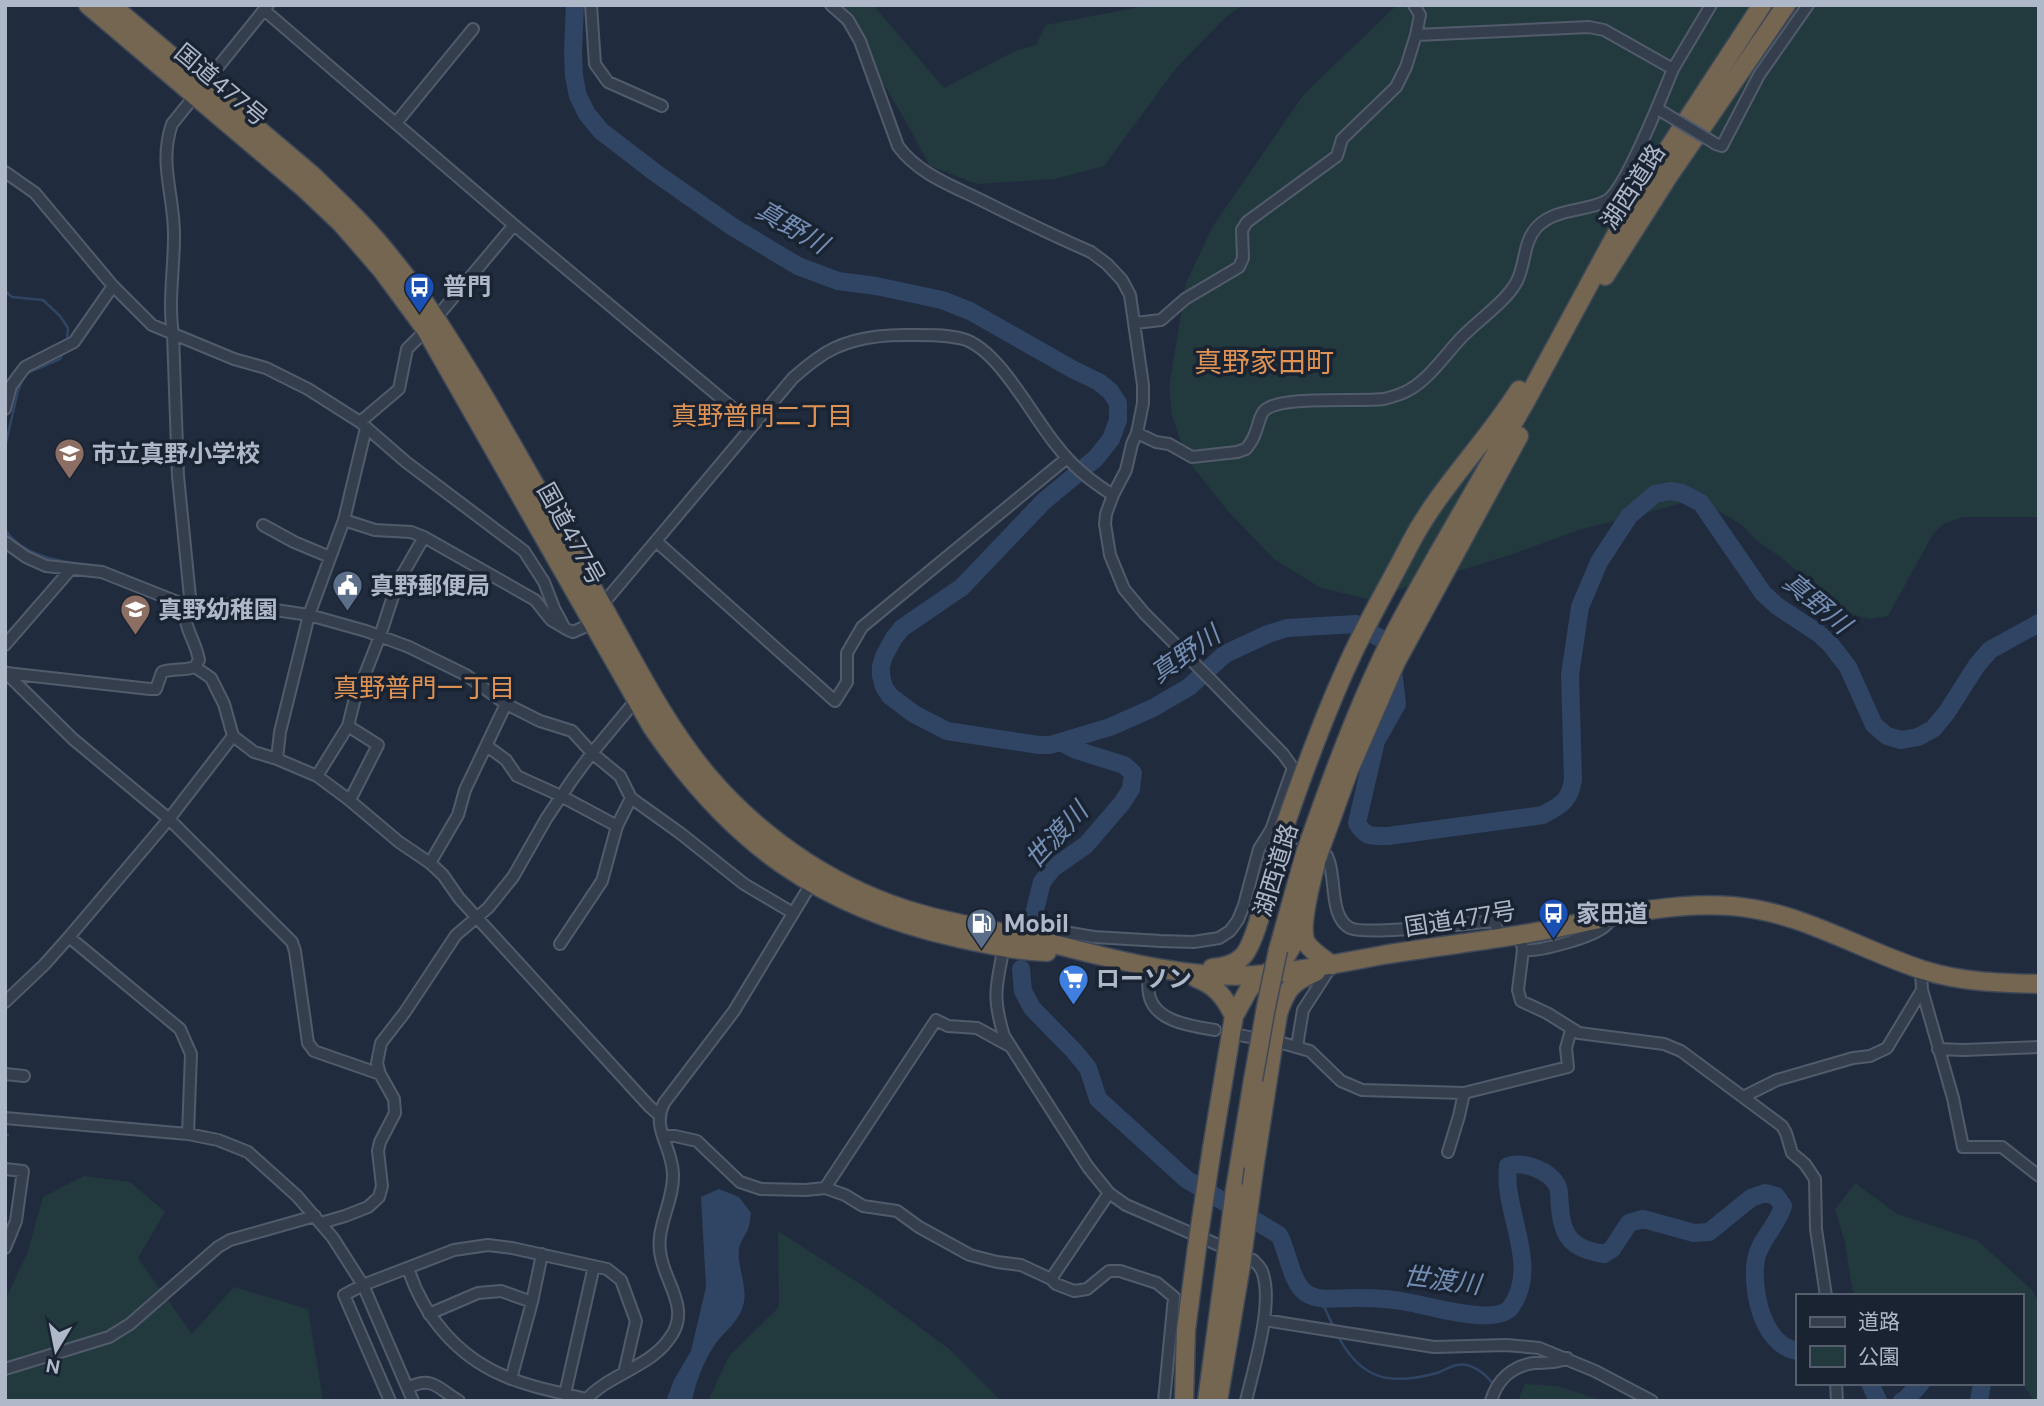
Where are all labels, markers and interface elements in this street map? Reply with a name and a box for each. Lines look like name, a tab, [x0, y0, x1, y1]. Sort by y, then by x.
street label: 国道477号	[168, 37, 274, 133]
street label: 湖西道路	[1593, 138, 1672, 235]
water label: 真野川	[750, 193, 837, 263]
bus stop icon: 普門	[403, 270, 437, 314]
place label: 普門	[443, 271, 491, 302]
district label: 真野家田町	[1194, 344, 1334, 381]
district label: 真野普門二丁目	[671, 399, 853, 433]
school or university icon: 市立真野小学校	[52, 437, 86, 481]
place label: 市立真野小学校	[92, 438, 260, 469]
street label: 国道477号	[531, 477, 612, 590]
water label: 真野川	[1776, 565, 1860, 643]
public building icon: 真野郵便局	[330, 569, 364, 613]
place label: 真野郵便局	[370, 570, 490, 601]
school or university icon: 真野幼稚園	[118, 593, 152, 637]
place label: 真野幼稚園	[158, 594, 278, 625]
water label: 真野川	[1143, 616, 1229, 690]
district label: 真野普門一丁目	[333, 671, 515, 705]
water label: 世渡川	[1017, 793, 1097, 875]
street label: 湖西道路	[1247, 819, 1304, 920]
street label: 国道477号	[1402, 894, 1518, 943]
bus stop icon: 家田道	[1536, 897, 1570, 941]
place label: 家田道	[1576, 898, 1648, 929]
fuel station icon: Mobil	[964, 907, 998, 951]
place label: Mobil	[1004, 908, 1069, 939]
supermarket icon: ローソン	[1056, 962, 1090, 1006]
place label: ローソン	[1096, 963, 1192, 994]
water label: 世渡川	[1401, 1258, 1486, 1302]
legend	[1796, 1294, 2023, 1385]
text: 道路	[1858, 1308, 1900, 1336]
north arrow	[21, 1315, 91, 1385]
text: 公園	[1858, 1343, 1900, 1371]
text: N	[44, 1353, 62, 1380]

